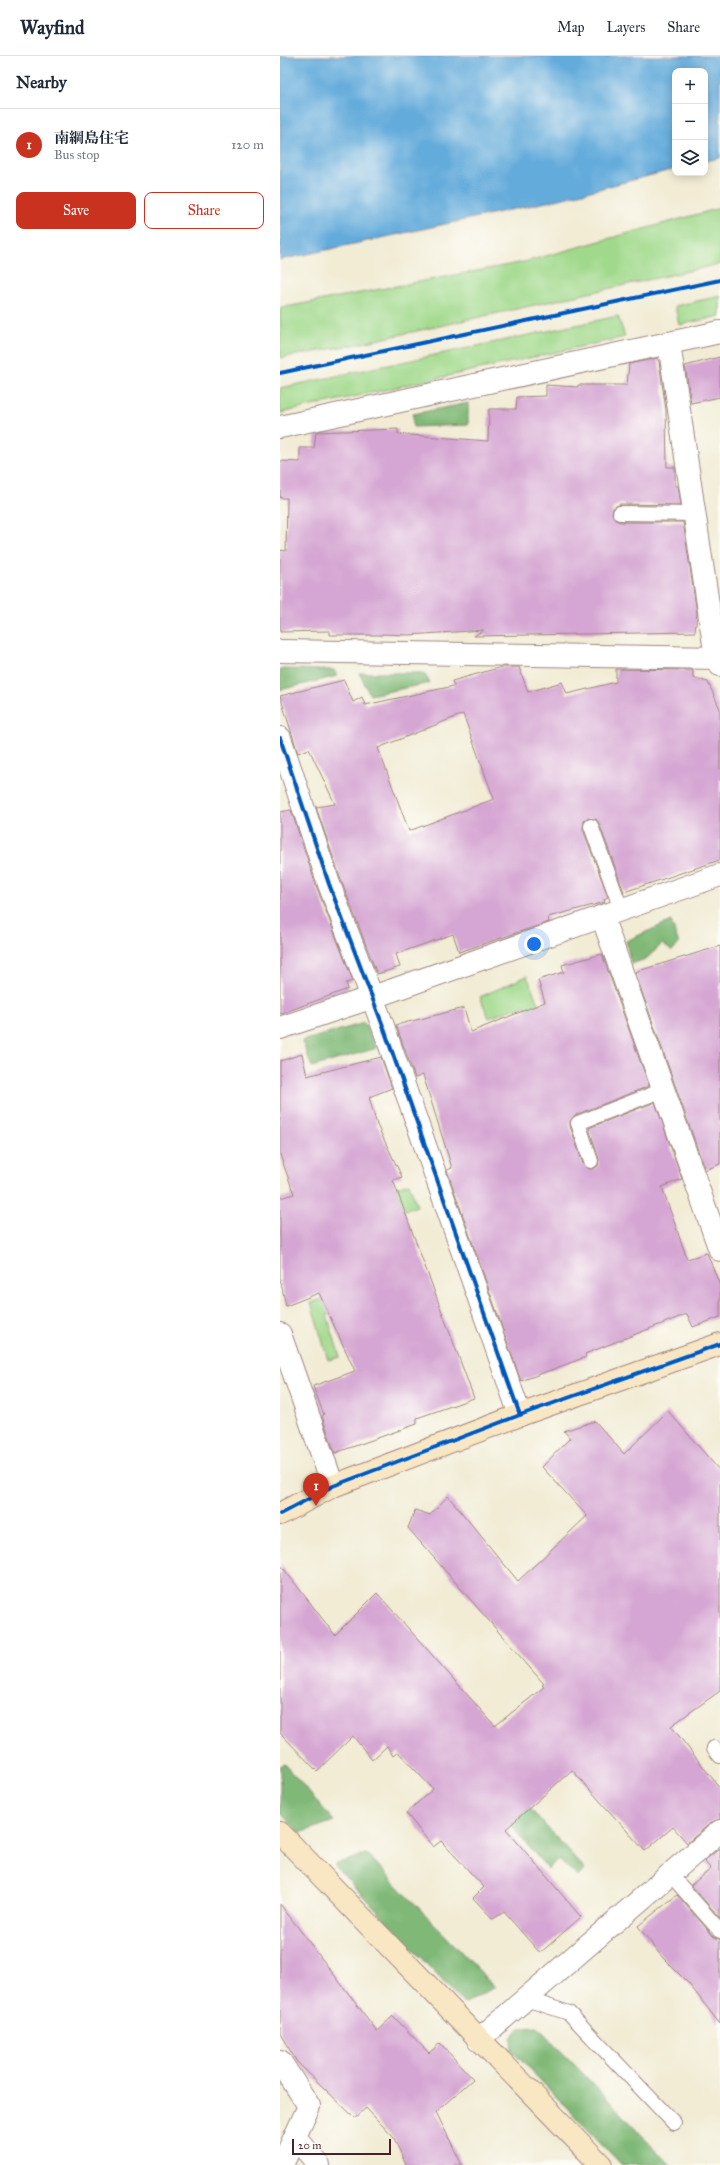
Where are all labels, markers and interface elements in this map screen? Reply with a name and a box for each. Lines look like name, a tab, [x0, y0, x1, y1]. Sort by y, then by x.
text: Wayfind	[20, 16, 85, 39]
text: Map	[557, 19, 585, 36]
text: Layers	[607, 19, 645, 36]
text: Share	[667, 19, 700, 36]
map controls	[672, 68, 708, 176]
button: +	[672, 68, 708, 104]
text: Nearby	[16, 72, 67, 93]
button: −	[672, 104, 708, 140]
text: 南綱島住宅	[54, 129, 129, 147]
text: 1	[26, 137, 32, 153]
text: 120 m	[231, 137, 264, 153]
button: layers	[672, 140, 708, 176]
text: Bus stop	[54, 147, 100, 163]
button: Save	[16, 192, 136, 229]
button: Share	[144, 192, 264, 229]
your location	[524, 934, 544, 954]
pin: 1	[303, 1473, 329, 1506]
scale bar	[292, 2137, 391, 2156]
text: 20 m	[298, 2139, 321, 2152]

